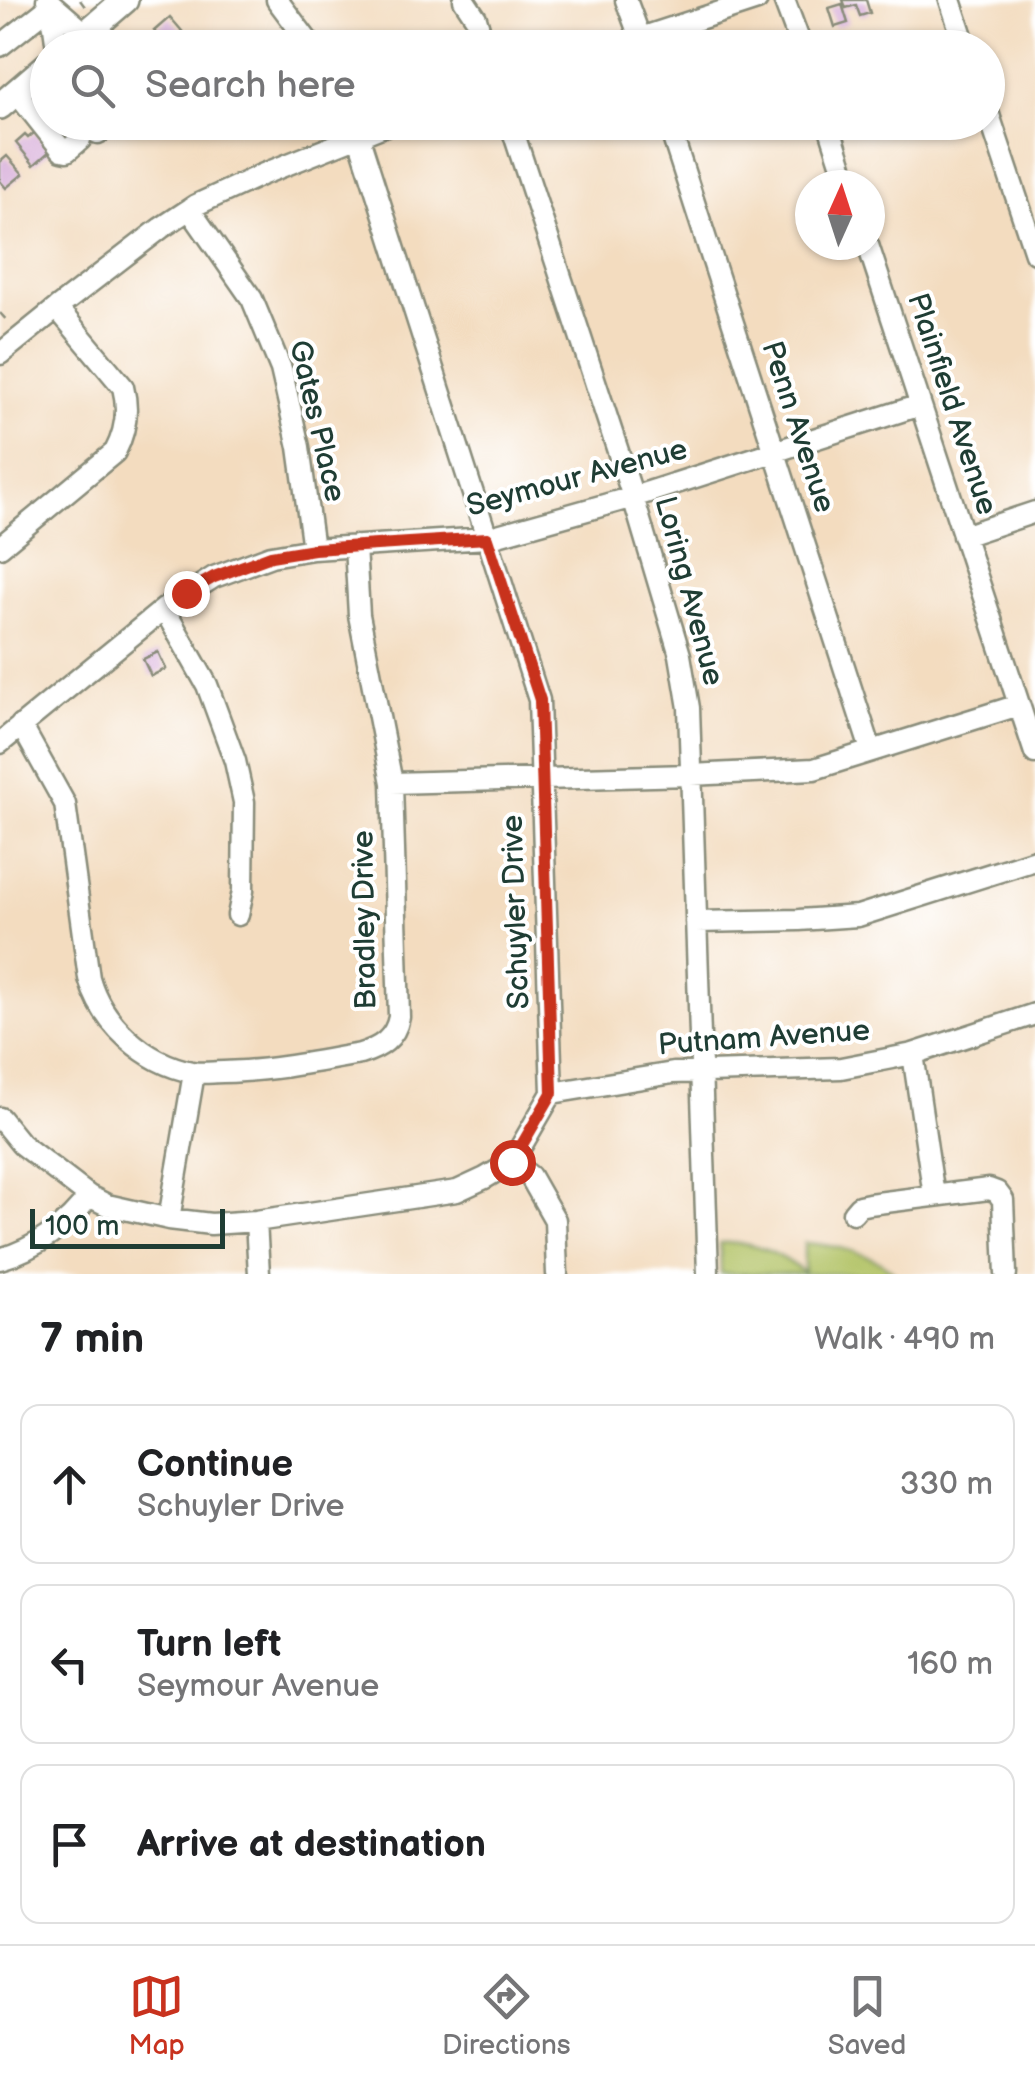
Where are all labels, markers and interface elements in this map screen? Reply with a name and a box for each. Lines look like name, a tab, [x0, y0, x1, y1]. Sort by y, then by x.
search box	[30, 30, 1005, 140]
icon: search	[65, 58, 120, 113]
text: Search here	[145, 63, 356, 108]
north arrow	[795, 170, 885, 260]
street label: Plainfield Avenue	[899, 289, 1005, 519]
street label: Gates Place	[281, 337, 353, 505]
street label: Penn Avenue	[753, 337, 843, 517]
street label: Seymour Avenue	[463, 431, 691, 525]
street label: Loring Avenue	[646, 493, 732, 689]
route end	[164, 571, 210, 617]
street label: Schuyler Drive	[495, 814, 537, 1010]
street label: Bradley Drive	[345, 830, 385, 1010]
street label: Putnam Avenue	[657, 1013, 871, 1063]
route start	[490, 1140, 536, 1186]
scale bar	[30, 1204, 225, 1248]
text: 100 m	[45, 1210, 119, 1243]
text: 7 min	[40, 1314, 144, 1365]
text: Walk · 490 m	[814, 1320, 995, 1359]
text: Continue	[137, 1442, 293, 1487]
icon: ahead	[42, 1457, 97, 1512]
text: 330 m	[900, 1465, 993, 1504]
text: Schuyler Drive	[137, 1487, 345, 1526]
text: Turn left	[137, 1622, 281, 1667]
icon: left	[42, 1637, 97, 1692]
text: 160 m	[907, 1645, 993, 1684]
text: Seymour Avenue	[137, 1667, 379, 1706]
icon: arrive	[42, 1817, 97, 1872]
text: Arrive at destination	[137, 1822, 486, 1867]
tab: Map	[129, 1969, 185, 2062]
tab: Directions	[442, 1969, 571, 2062]
tab: Saved	[828, 1969, 906, 2062]

